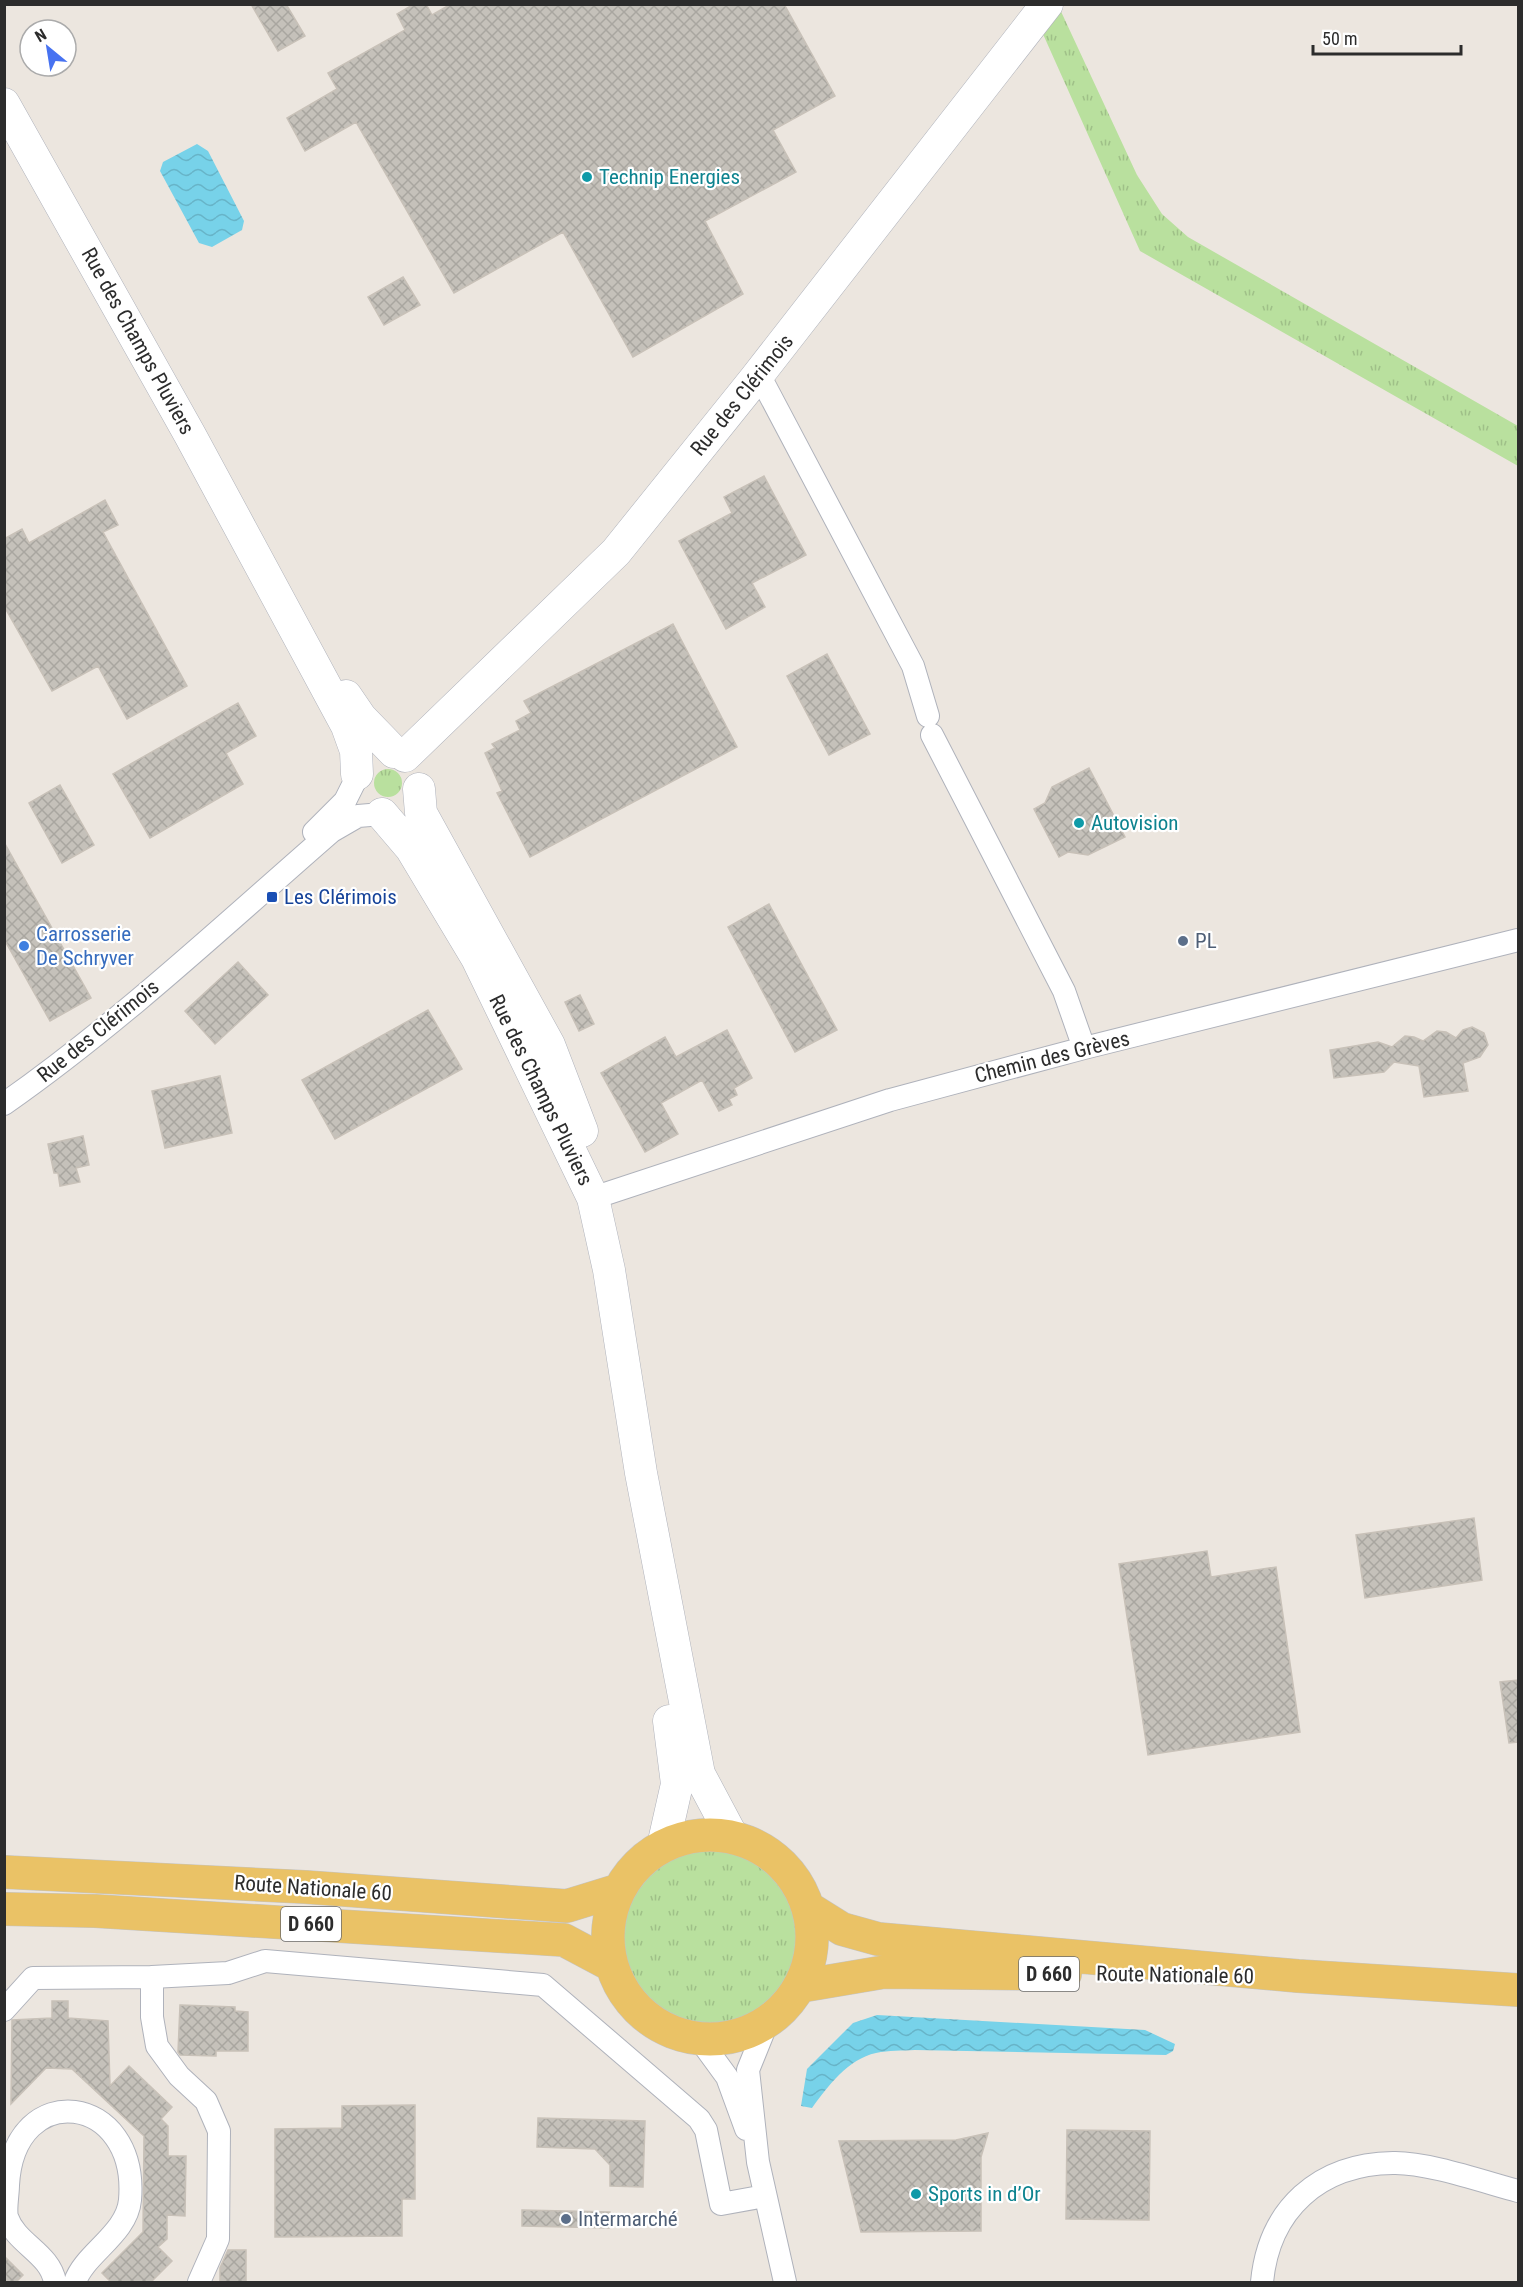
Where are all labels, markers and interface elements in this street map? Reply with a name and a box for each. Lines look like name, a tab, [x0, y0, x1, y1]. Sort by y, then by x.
north arrow	[18, 18, 78, 78]
scale bar	[1313, 18, 1462, 56]
text: N	[32, 25, 50, 46]
text: 50 m	[1322, 28, 1357, 49]
place label: Technip Energies	[599, 165, 740, 189]
marker: Technip Energies	[580, 170, 594, 184]
street label: Rue des Champs Pluviers	[77, 244, 199, 438]
street label: Rue des Clérimois	[686, 329, 798, 461]
place label: Autovision	[1091, 811, 1178, 835]
marker: Autovision	[1072, 816, 1086, 830]
place label: Les Clérimois	[284, 885, 397, 909]
marker: Les Clérimois	[265, 890, 279, 904]
place label: Carrosserie De Schryver	[36, 922, 134, 970]
place label: PL	[1195, 929, 1217, 953]
marker: PL	[1176, 934, 1190, 948]
marker: Carrosserie De Schryver	[17, 939, 31, 953]
street label: Rue des Clérimois	[32, 975, 164, 1087]
street label: Rue des Champs Pluviers	[484, 991, 598, 1189]
street label: Chemin des Grèves	[972, 1026, 1132, 1088]
street label: Route Nationale 60	[233, 1871, 393, 1905]
road number: D 660	[281, 1907, 341, 1941]
road number: D 660	[1019, 1957, 1079, 1991]
street label: Route Nationale 60	[1096, 1962, 1254, 1988]
place label: Sports in d’Or	[928, 2182, 1041, 2206]
marker: Sports in d’Or	[909, 2187, 923, 2201]
place label: Intermarché	[578, 2207, 678, 2231]
marker: Intermarché	[559, 2212, 573, 2226]

